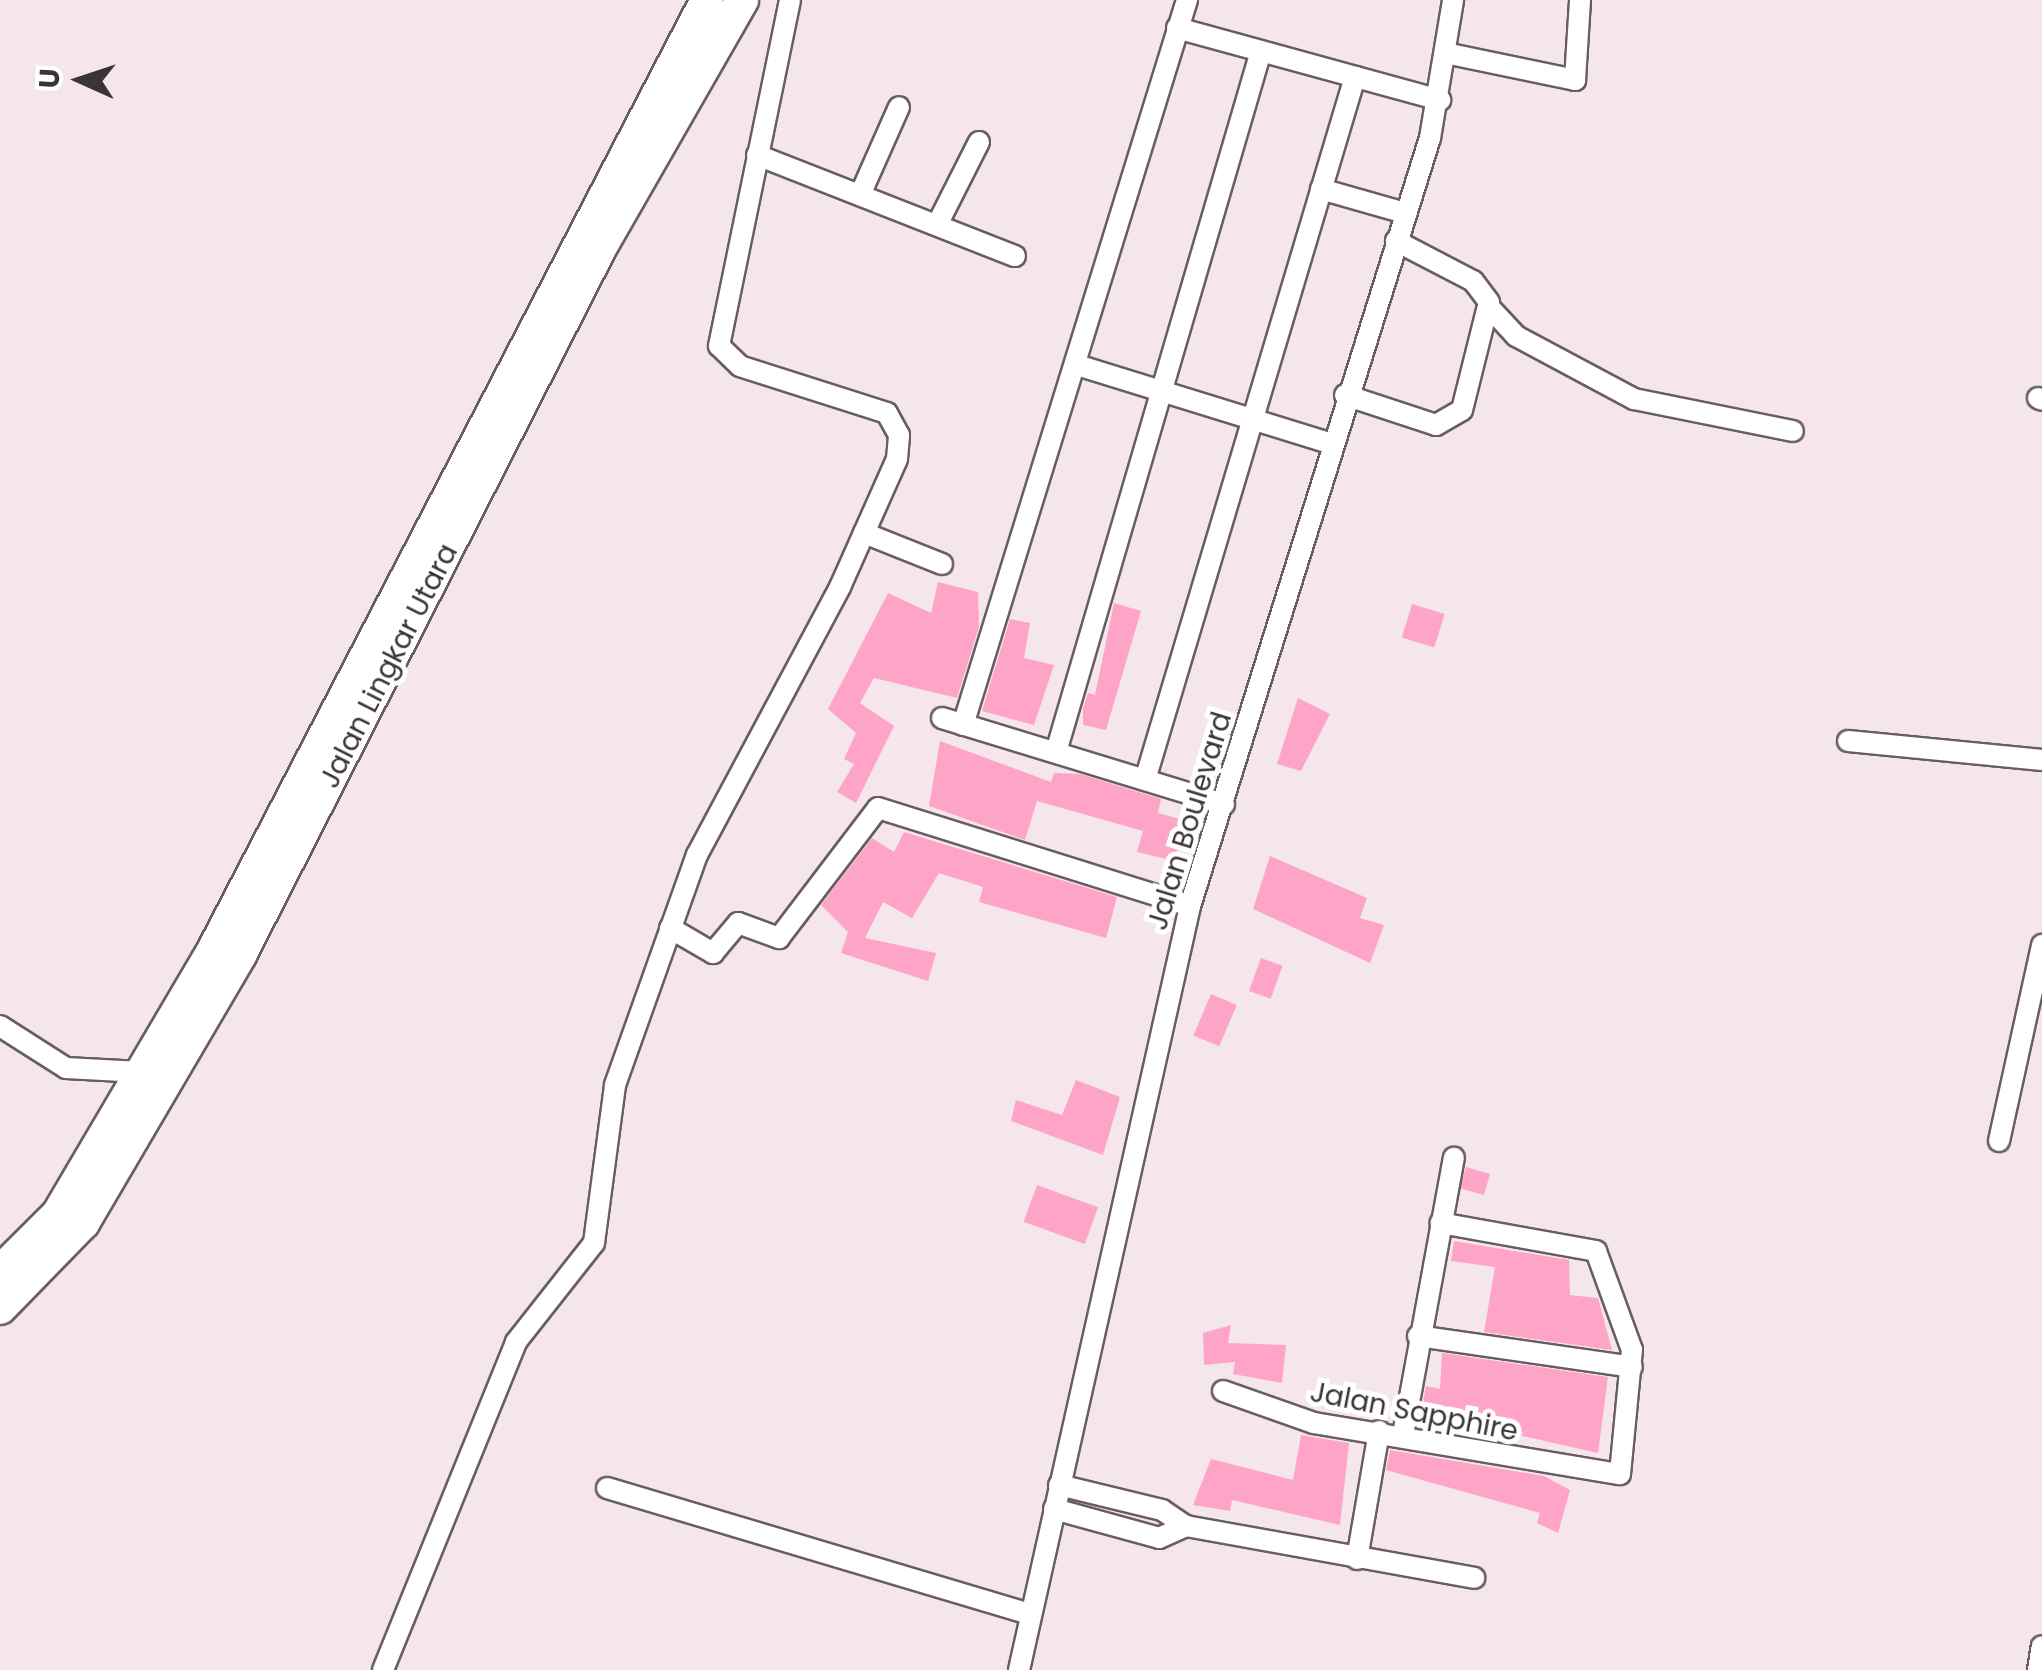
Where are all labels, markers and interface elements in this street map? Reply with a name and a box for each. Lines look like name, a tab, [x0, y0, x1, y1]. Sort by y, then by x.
north arrow	[30, 30, 130, 130]
text: U	[30, 68, 70, 89]
street label: Jalan Lingkar Utara	[313, 538, 465, 794]
street label: Jalan Boulevard	[1141, 708, 1239, 934]
street label: Jalan Sapphire	[1307, 1375, 1521, 1449]

